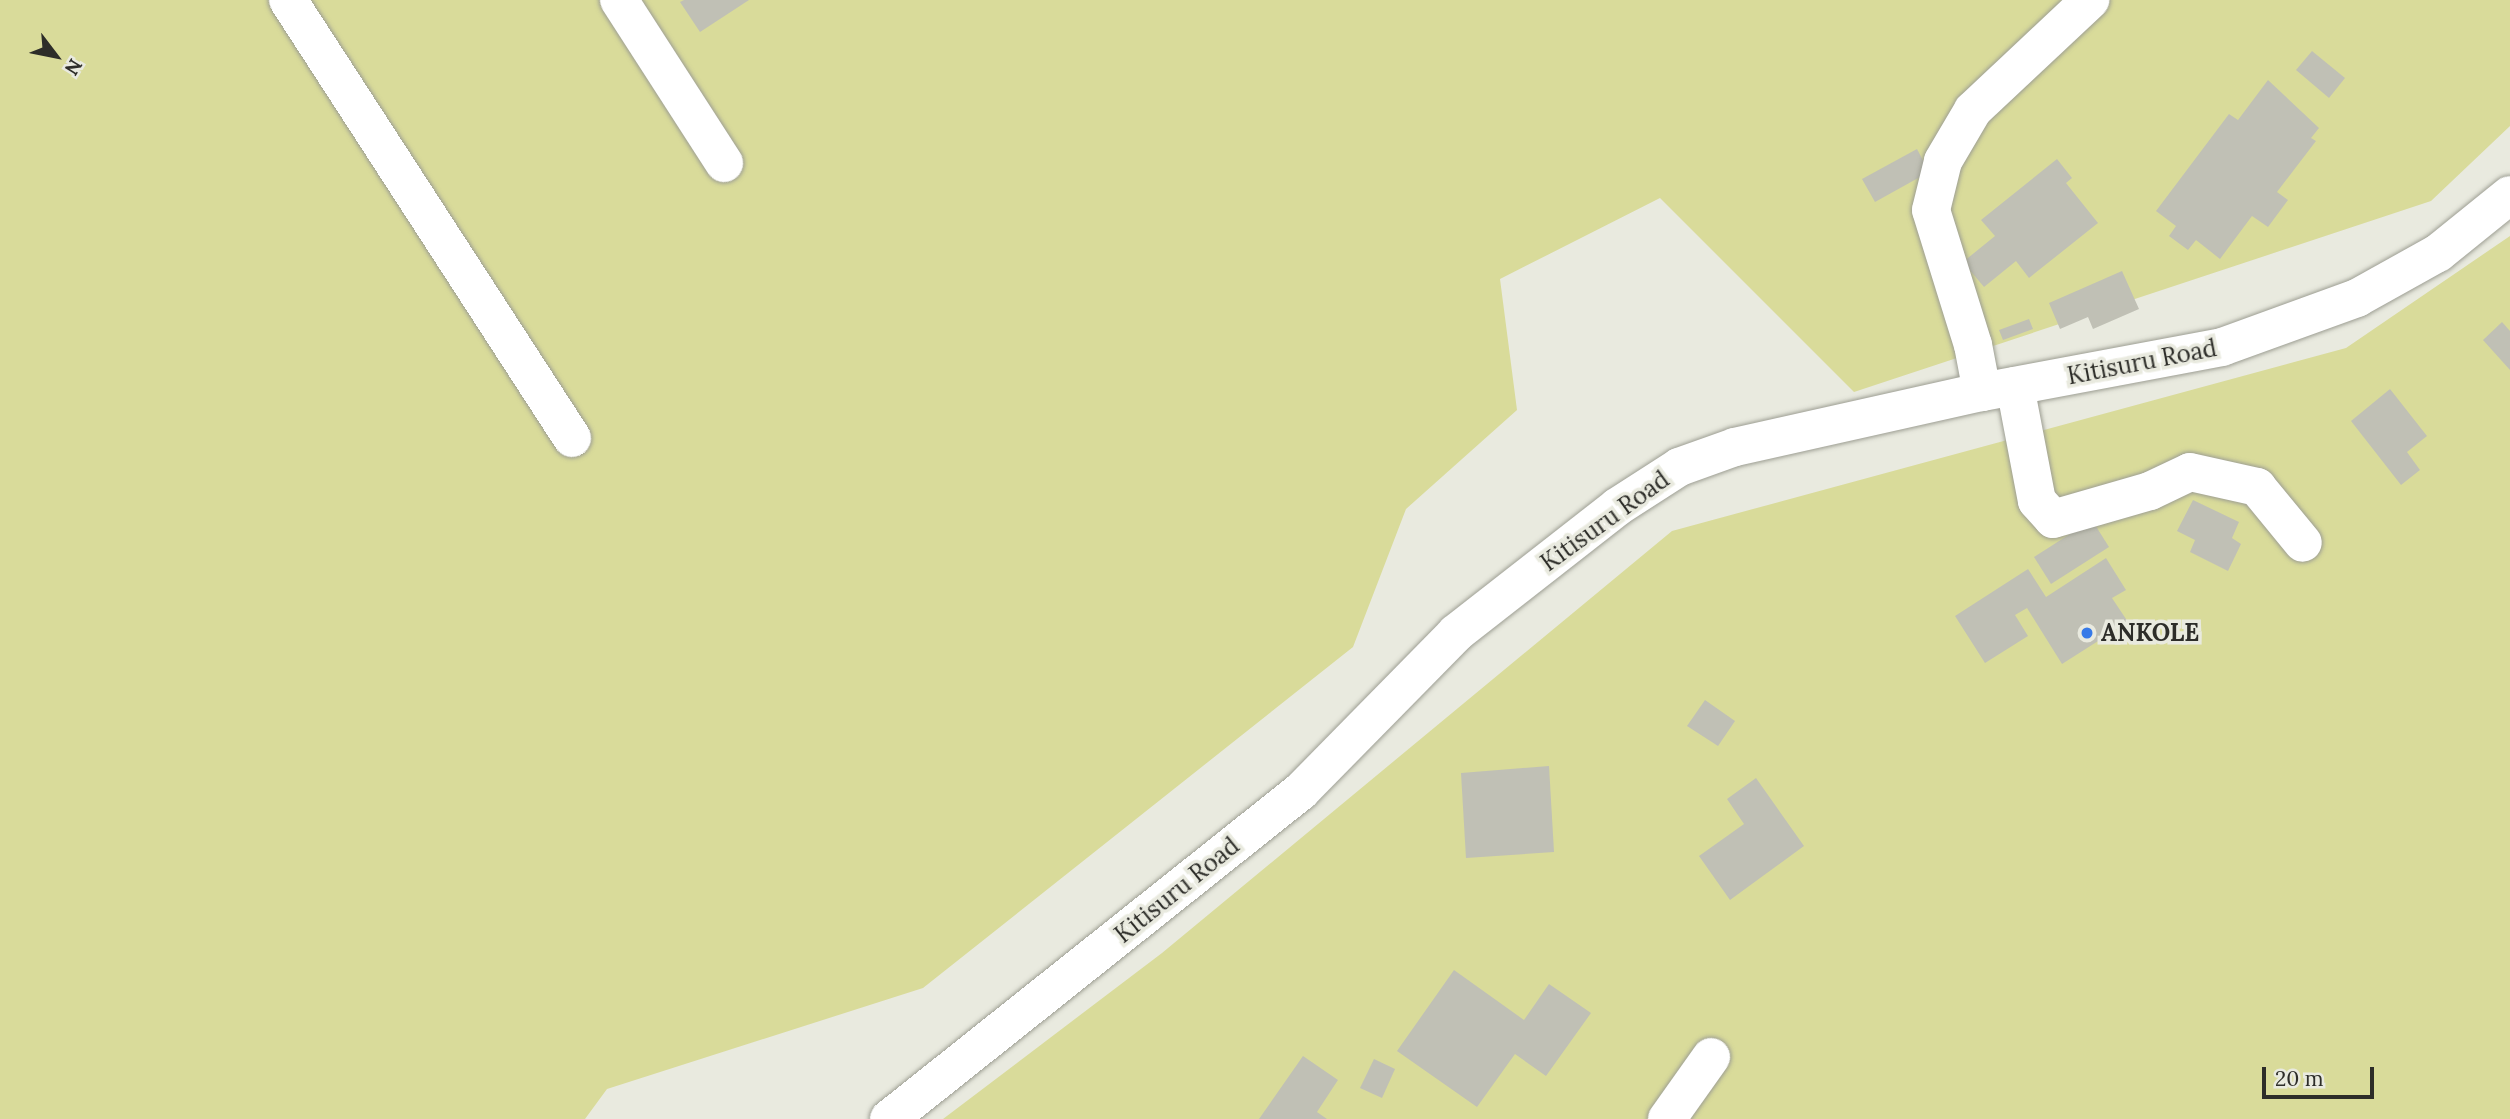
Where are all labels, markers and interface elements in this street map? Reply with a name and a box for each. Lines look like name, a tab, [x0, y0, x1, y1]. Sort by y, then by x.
north arrow	[21, 21, 91, 91]
text: N	[60, 55, 88, 80]
street label: Kitisuru Road	[2065, 333, 2219, 391]
street label: Kitisuru Road	[1535, 465, 1675, 577]
place label: ANKOLE	[2101, 619, 2199, 647]
marker: ANKOLE	[2079, 625, 2095, 641]
street label: Kitisuru Road	[1109, 831, 1245, 949]
scale bar	[2265, 1052, 2377, 1096]
text: 20 m	[2275, 1065, 2324, 1092]

